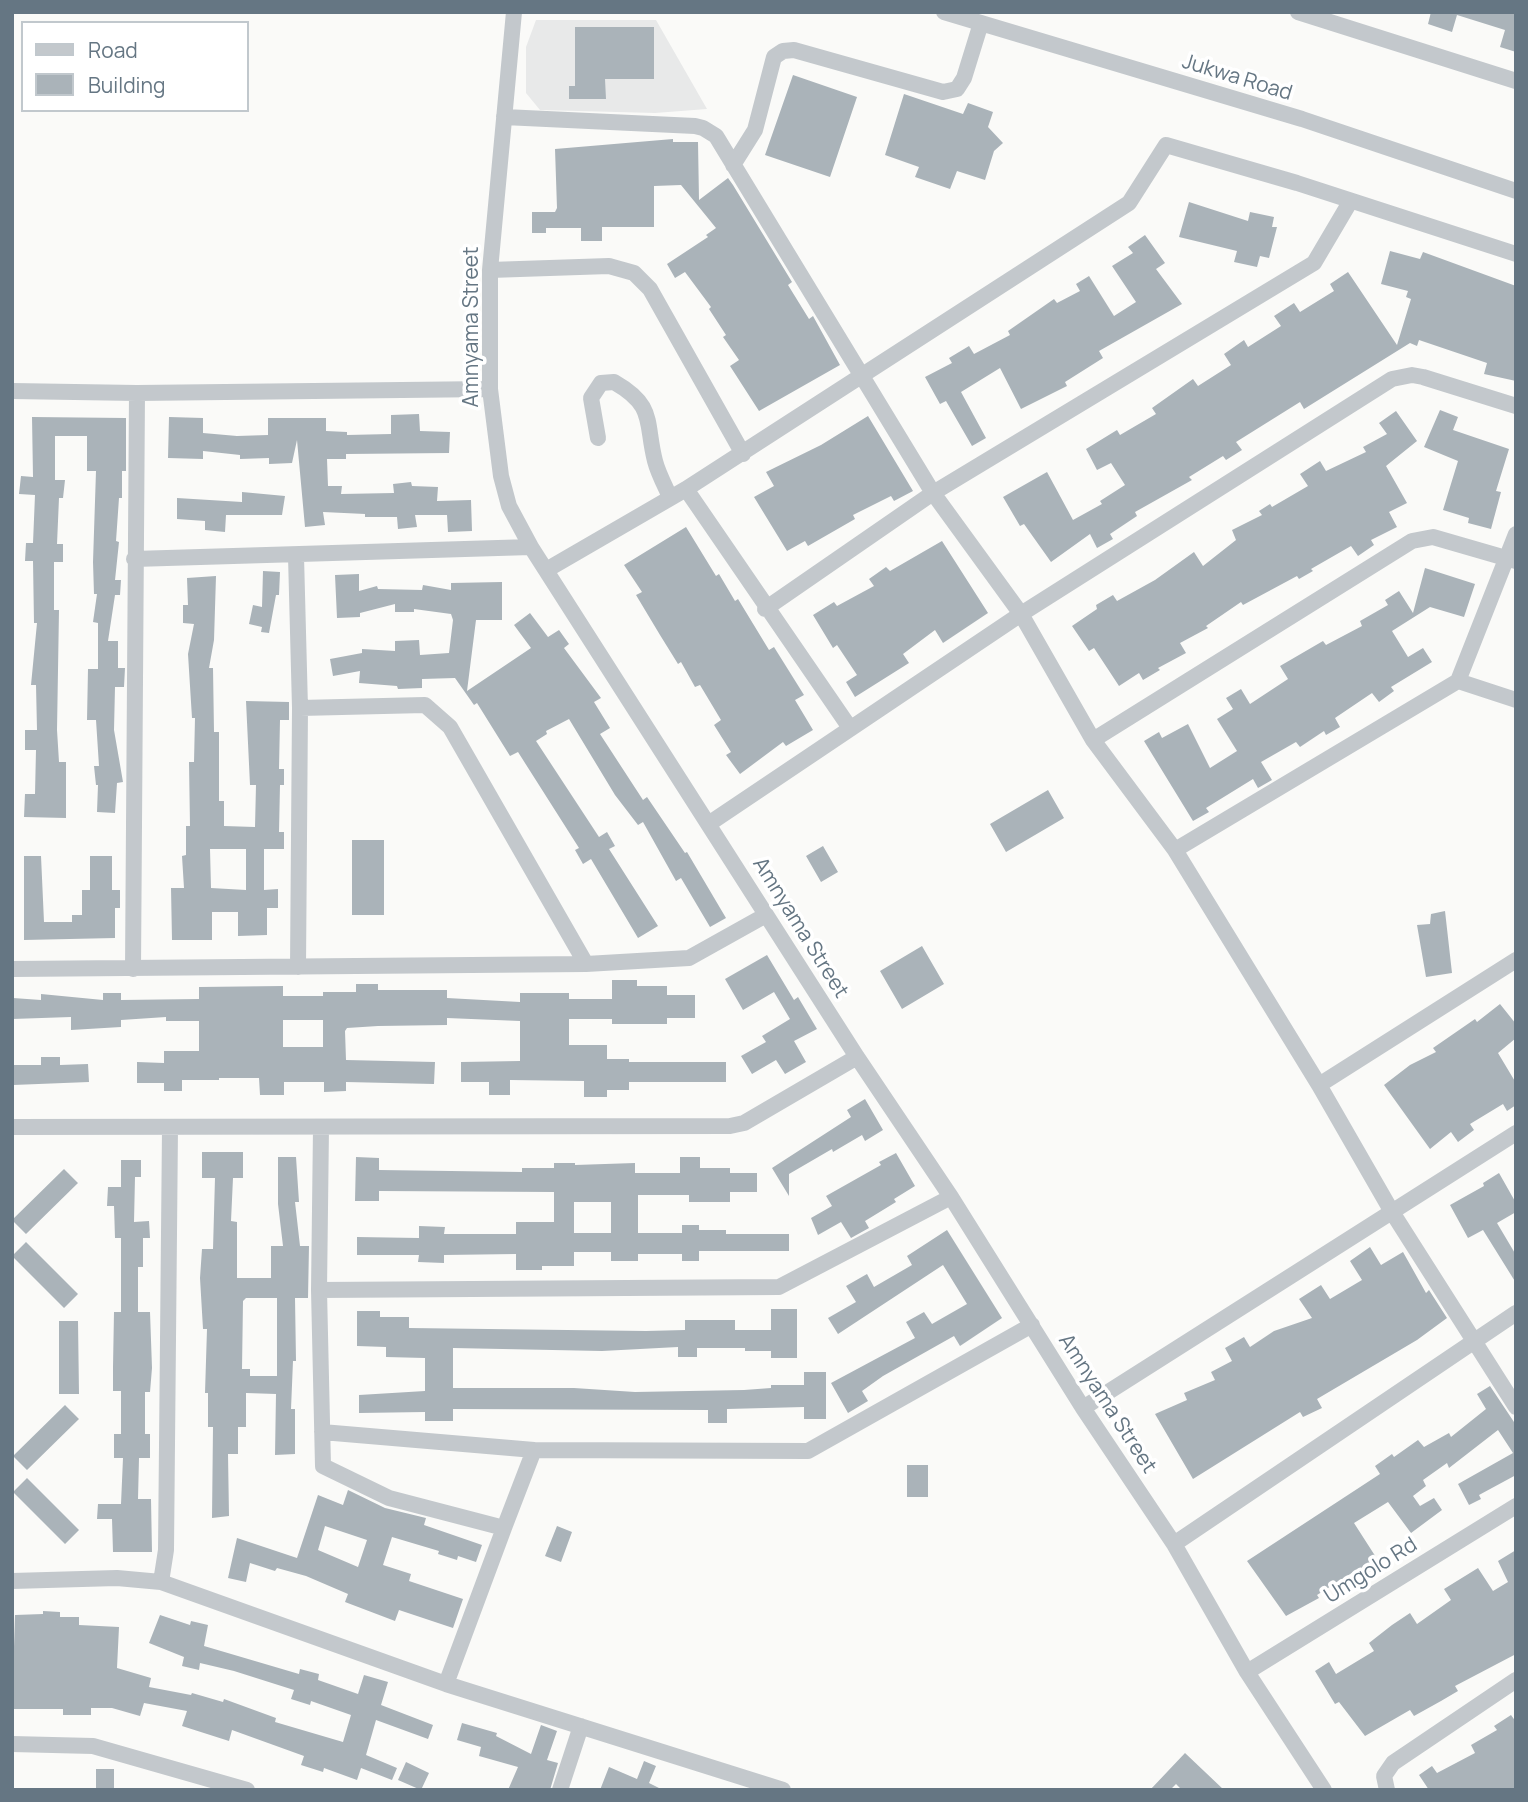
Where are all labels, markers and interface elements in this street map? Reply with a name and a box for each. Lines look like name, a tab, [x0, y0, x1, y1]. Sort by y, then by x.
legend	[21, 21, 248, 112]
text: Road	[88, 36, 138, 64]
street label: Jukwa Road	[1179, 49, 1295, 107]
text: Building	[88, 71, 165, 99]
street label: Amnyama Street	[459, 247, 485, 407]
street label: Amnyama Street	[747, 853, 853, 1003]
street label: Amnyama Street	[1053, 1330, 1161, 1478]
street label: Umgolo Rd	[1320, 1533, 1422, 1609]

